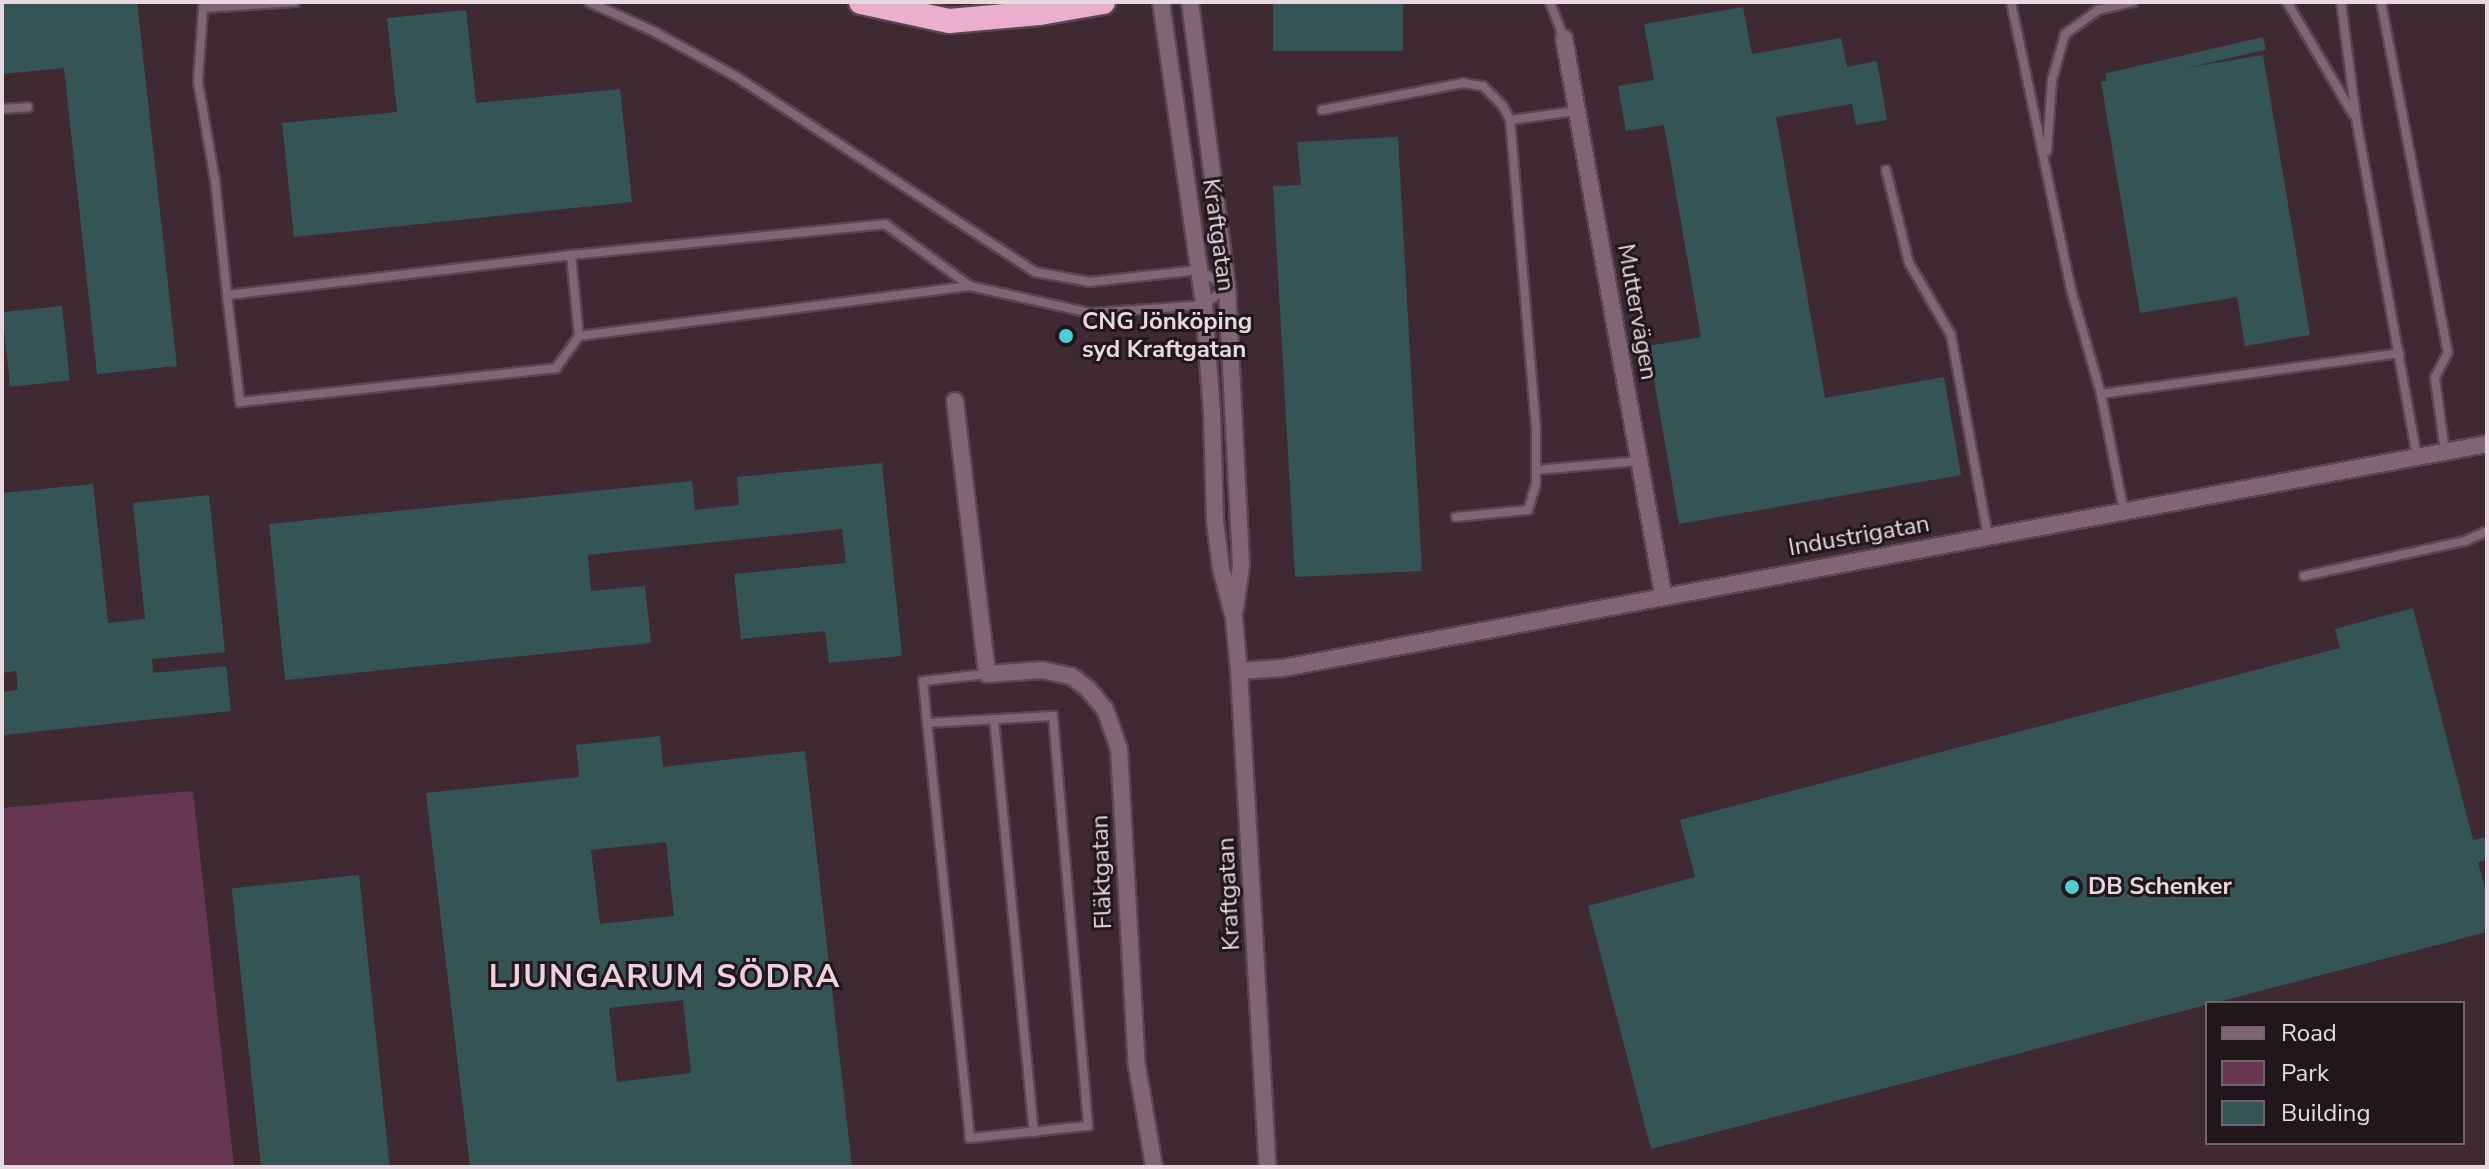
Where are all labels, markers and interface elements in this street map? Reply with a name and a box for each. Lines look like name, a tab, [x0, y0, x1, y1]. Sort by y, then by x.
street label: Kraftgatan	[1196, 177, 1240, 293]
street label: Muttervägen	[1611, 242, 1663, 382]
place label: CNG Jönköping syd Kraftgatan	[1082, 308, 1252, 364]
marker: CNG Jönköping syd Kraftgatan	[1057, 327, 1075, 345]
street label: Industrigatan	[1786, 509, 1932, 563]
street label: Fläktgatan	[1086, 814, 1118, 930]
street label: Kraftgatan	[1212, 837, 1246, 951]
place label: DB Schenker	[2088, 873, 2232, 901]
marker: DB Schenker	[2063, 878, 2081, 896]
district label: LJUNGARUM SÖDRA	[489, 958, 841, 996]
legend	[2205, 1001, 2465, 1145]
text: Road	[2281, 1017, 2337, 1049]
text: Park	[2281, 1057, 2329, 1089]
text: Building	[2281, 1097, 2371, 1129]

